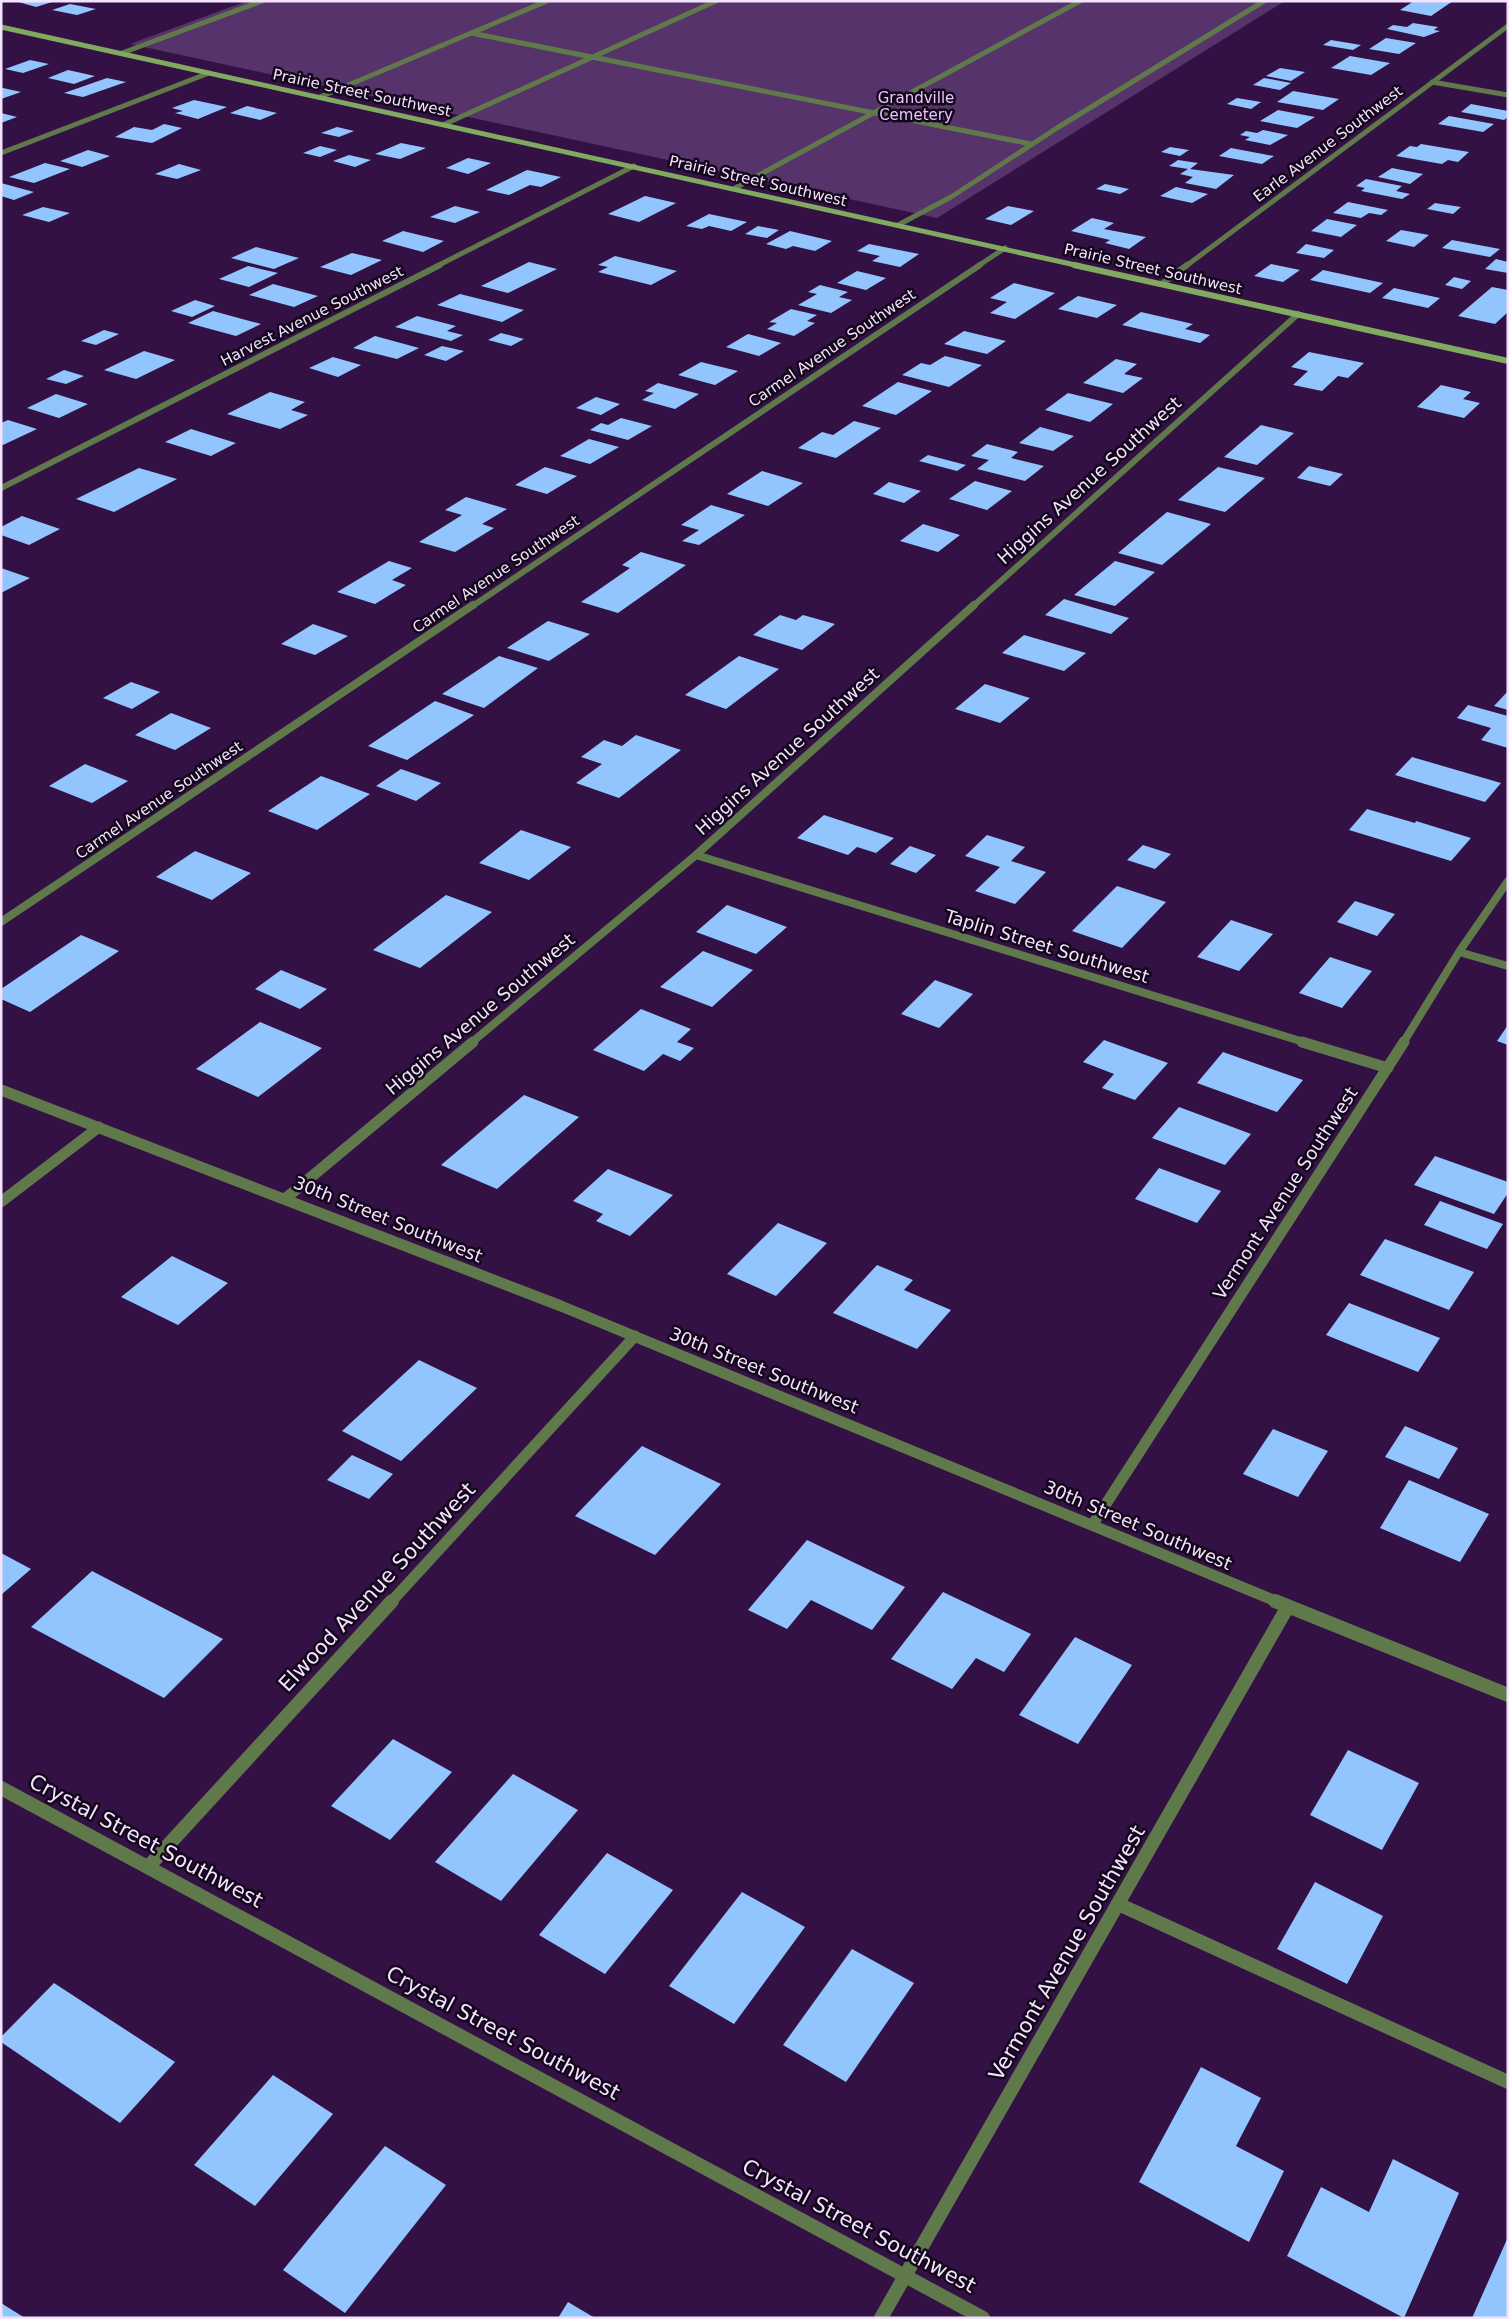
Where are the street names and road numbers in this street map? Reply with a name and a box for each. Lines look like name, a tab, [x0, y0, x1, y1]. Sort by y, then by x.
street label: Prairie Street Southwest	[271, 65, 453, 121]
street label: Earle Avenue Southwest	[1250, 82, 1406, 206]
street label: Prairie Street Southwest	[667, 152, 849, 210]
street label: Prairie Street Southwest	[1062, 240, 1244, 298]
street label: Harvest Avenue Southwest	[218, 262, 406, 370]
street label: Carmel Avenue Southwest	[745, 285, 919, 411]
street label: Higgins Avenue Southwest	[993, 392, 1185, 568]
street label: Carmel Avenue Southwest	[409, 511, 583, 637]
street label: Higgins Avenue Southwest	[691, 663, 883, 839]
street label: Carmel Avenue Southwest	[72, 737, 246, 863]
street label: Taplin Street Southwest	[941, 905, 1152, 987]
street label: Higgins Avenue Southwest	[381, 929, 579, 1099]
street label: Vermont Avenue Southwest	[1208, 1083, 1362, 1303]
street label: 30th Street Southwest	[290, 1171, 486, 1267]
street label: 30th Street Southwest	[666, 1322, 862, 1418]
street label: 30th Street Southwest	[1041, 1476, 1235, 1574]
street label: Elwood Avenue Southwest	[274, 1478, 480, 1696]
street label: Crystal Street Southwest	[25, 1769, 267, 1913]
street label: Vermont Avenue Southwest	[984, 1821, 1150, 2085]
street label: Crystal Street Southwest	[382, 1961, 624, 2105]
street label: Crystal Street Southwest	[738, 2154, 980, 2298]

